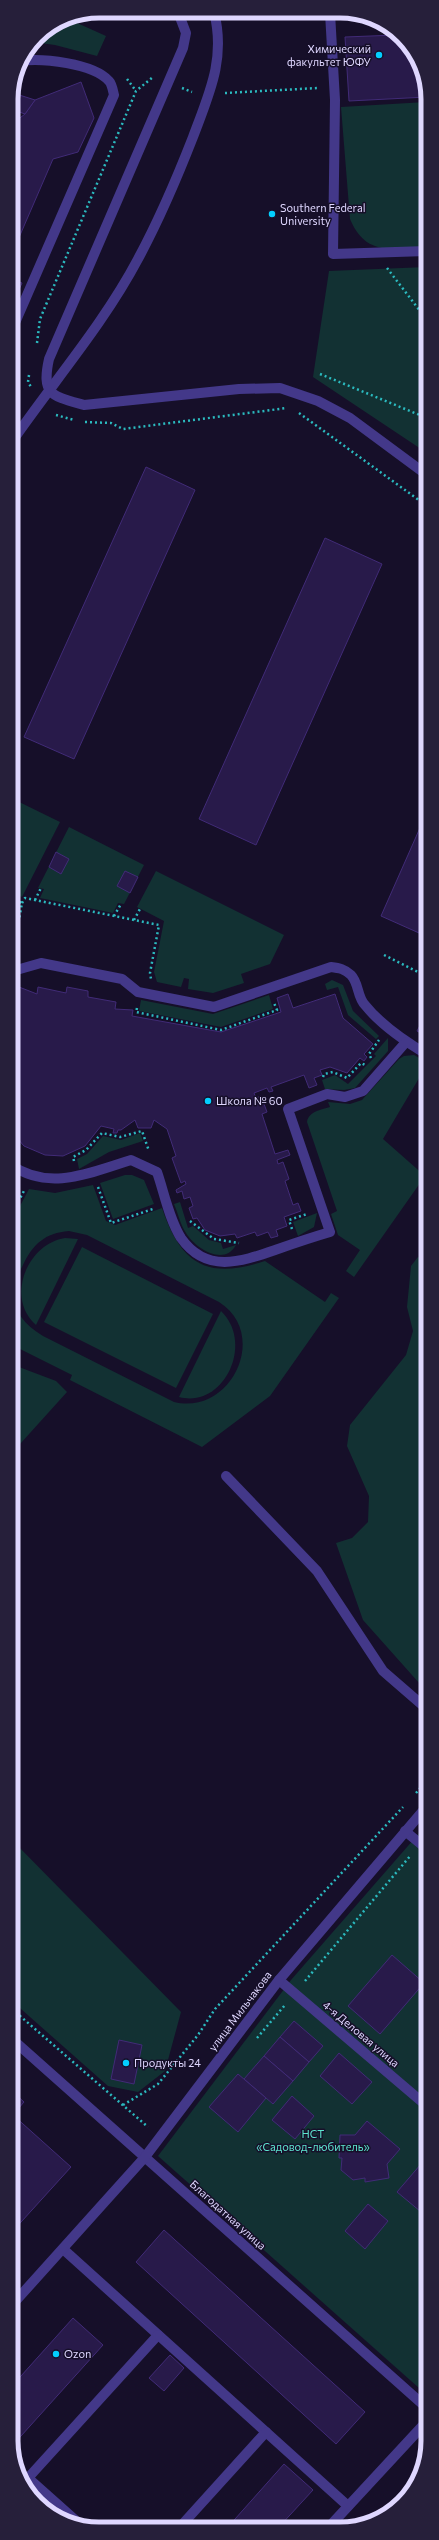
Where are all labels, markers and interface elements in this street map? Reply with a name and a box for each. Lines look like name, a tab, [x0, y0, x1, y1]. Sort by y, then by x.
place label: Химический факультет ЮФУ	[287, 42, 372, 68]
marker: Химический факультет ЮФУ	[374, 50, 384, 60]
place label: Southern Federal University	[280, 201, 365, 227]
marker: Southern Federal University	[267, 209, 277, 219]
place label: Школа № 60	[216, 1094, 283, 1107]
marker: Школа № 60	[203, 1096, 213, 1106]
street label: улица Мильчакова	[205, 1968, 274, 2053]
street label: 4-я Деловая улица	[320, 1998, 402, 2069]
place label: Продукты 24	[134, 2056, 201, 2069]
marker: Продукты 24	[121, 2058, 131, 2068]
park label: НСТ «Садовод-любитель»	[256, 2127, 370, 2153]
street label: Благодатная улица	[188, 2177, 269, 2252]
place label: Ozon	[64, 2347, 91, 2360]
marker: Ozon	[51, 2349, 61, 2359]

